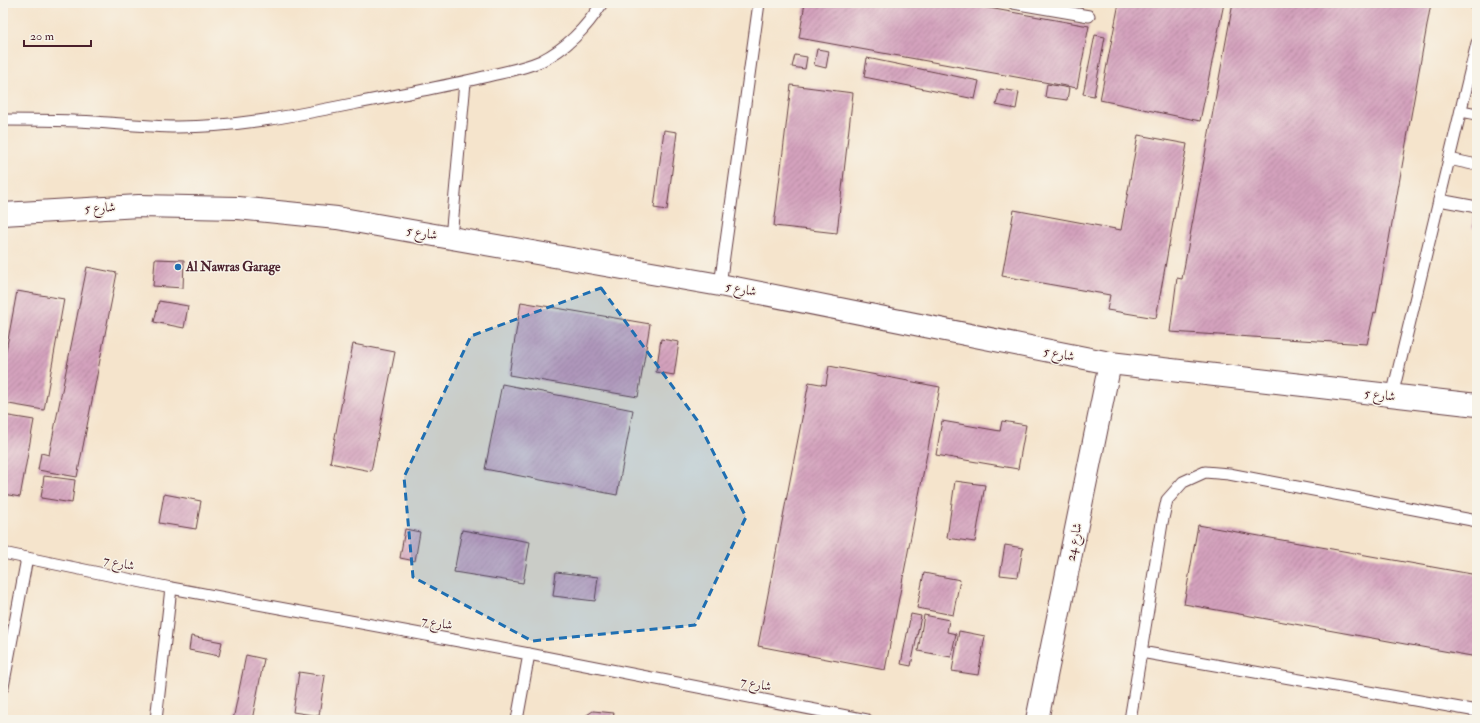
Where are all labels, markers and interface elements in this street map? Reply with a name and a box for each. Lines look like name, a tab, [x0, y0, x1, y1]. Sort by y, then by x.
scale bar	[24, 22, 91, 48]
text: 20 m	[30, 29, 55, 44]
street label: شارع 5	[84, 199, 116, 220]
street label: شارع 5	[405, 222, 439, 247]
place label: Al Nawras Garage	[185, 259, 281, 276]
marker: Al Nawras Garage	[173, 262, 183, 272]
street label: شارع 5	[724, 278, 758, 303]
street label: شارع 5	[1042, 343, 1076, 368]
street label: شارع 5	[1363, 385, 1396, 408]
street label: شارع 24	[1062, 521, 1089, 563]
street label: شارع 7	[101, 552, 136, 577]
street label: شارع 7	[420, 612, 454, 637]
street label: شارع 7	[739, 673, 773, 698]

